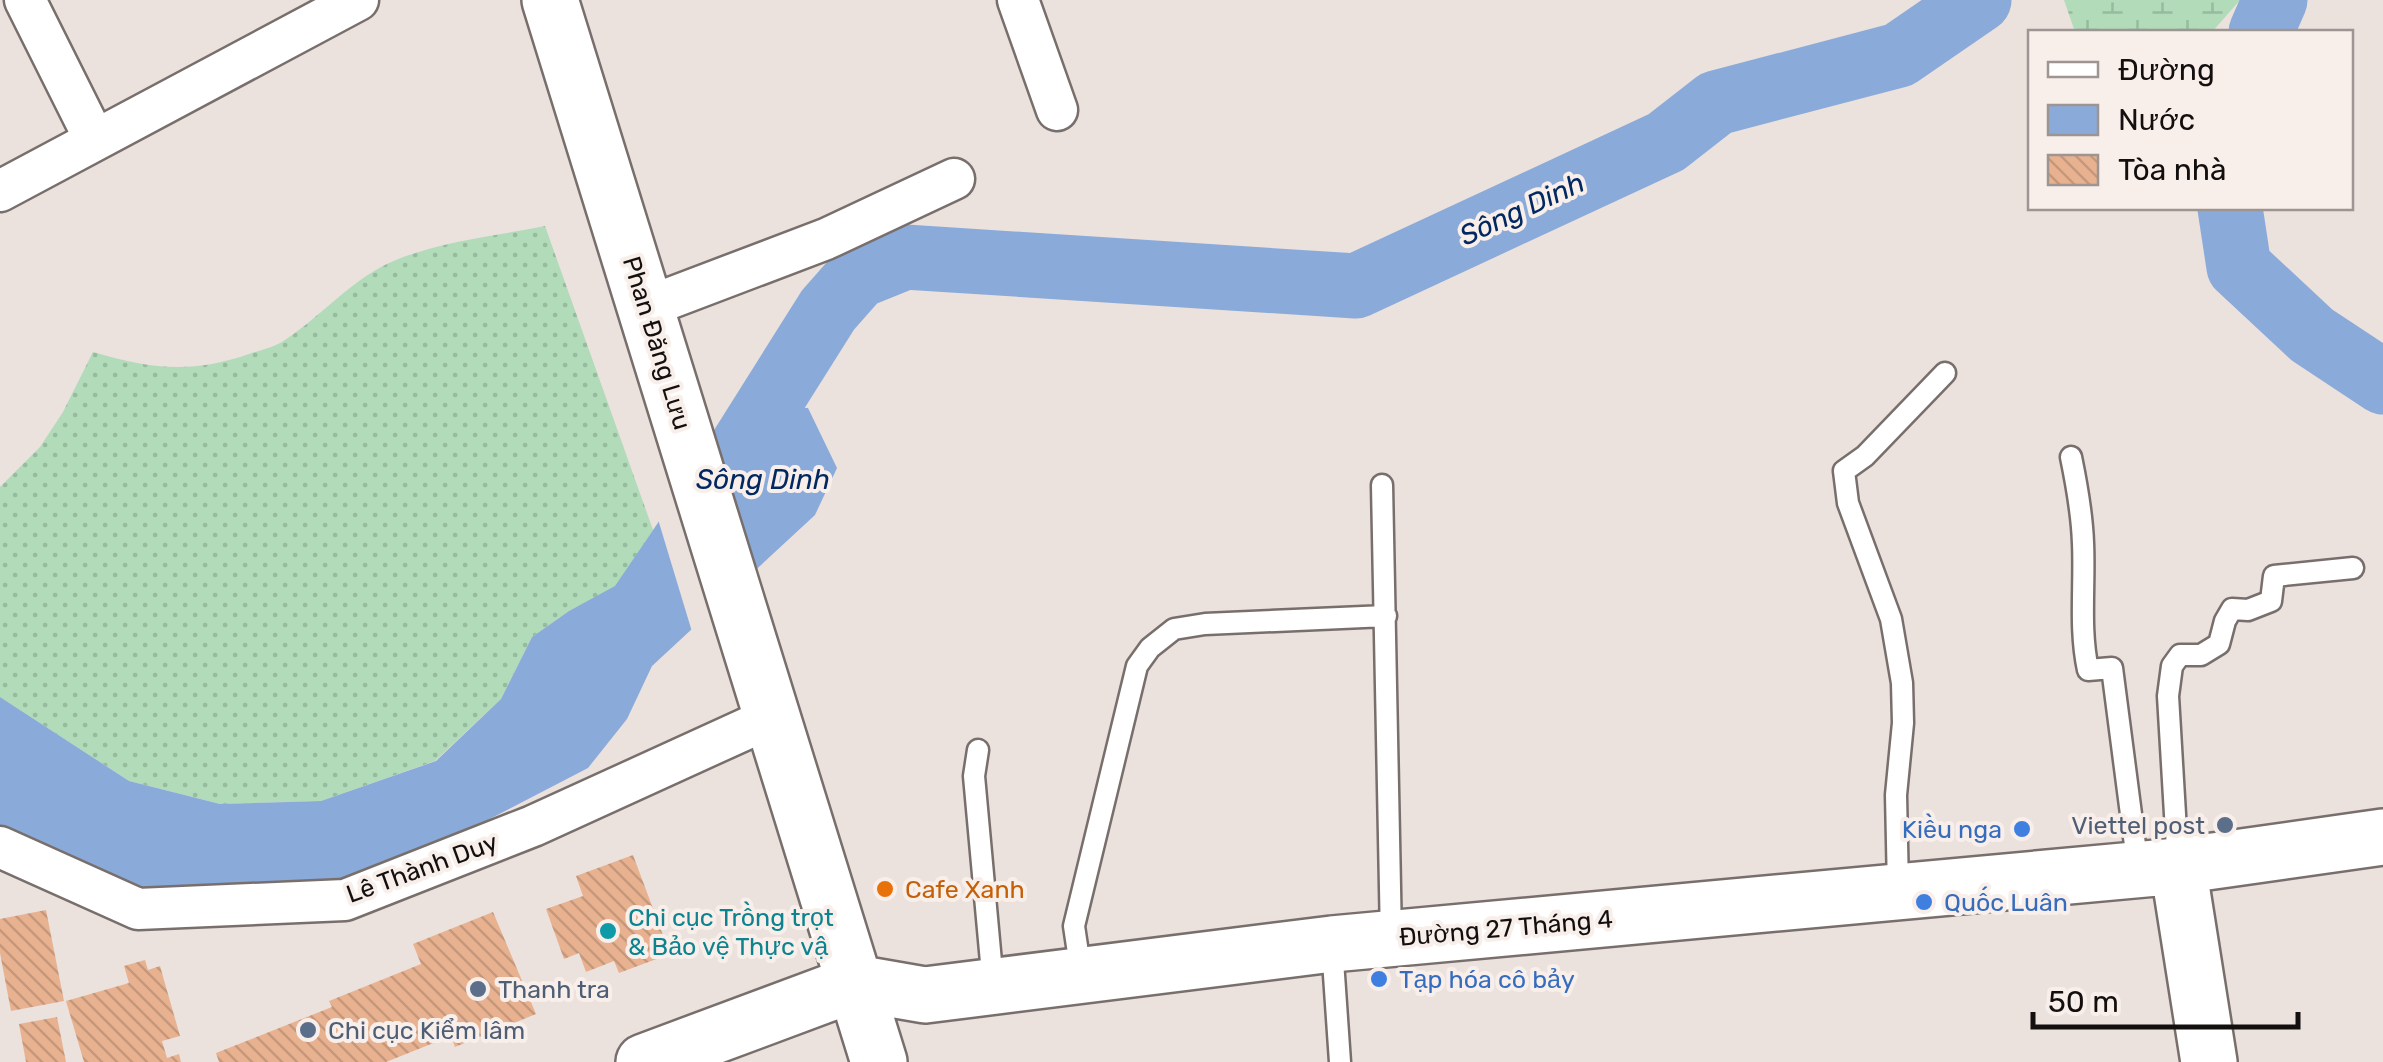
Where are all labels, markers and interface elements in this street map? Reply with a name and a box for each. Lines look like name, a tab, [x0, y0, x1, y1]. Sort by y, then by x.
legend	[2028, 30, 2353, 210]
text: Đường	[2118, 52, 2215, 88]
text: Nước	[2118, 102, 2195, 138]
text: Tòa nhà	[2118, 152, 2227, 188]
water label: Sông Dinh	[1454, 166, 1590, 252]
street label: Phan Đăng Lưu	[617, 253, 697, 433]
water label: Sông Dinh	[696, 463, 830, 496]
place label: Viettel post	[2071, 811, 2205, 840]
place label: Kiều nga	[1902, 813, 2002, 844]
marker: Viettel post	[2214, 814, 2236, 836]
marker: Kiều nga	[2011, 818, 2033, 840]
street label: Lê Thành Duy	[342, 827, 502, 909]
place label: Cafe Xanh	[905, 875, 1025, 904]
marker: Cafe Xanh	[874, 878, 896, 900]
place label: Quốc Luân	[1944, 886, 2068, 917]
marker: Quốc Luân	[1913, 891, 1935, 913]
place label: Chi cục Trồng trọt & Bảo vệ Thực vậ	[628, 901, 834, 961]
street label: Đường 27 Tháng 4	[1398, 904, 1614, 952]
marker: Chi cục Trồng trọt & Bảo vệ Thực vậ	[597, 920, 619, 942]
place label: Tạp hóa cô bảy	[1399, 965, 1575, 994]
scale bar	[2033, 967, 2298, 1029]
marker: Tạp hóa cô bảy	[1368, 968, 1390, 990]
place label: Thanh tra	[498, 975, 610, 1004]
marker: Thanh tra	[467, 978, 489, 1000]
text: 50 m	[2048, 984, 2119, 1020]
place label: Chi cục Kiểm lâm	[328, 1016, 525, 1045]
marker: Chi cục Kiểm lâm	[297, 1019, 319, 1041]

